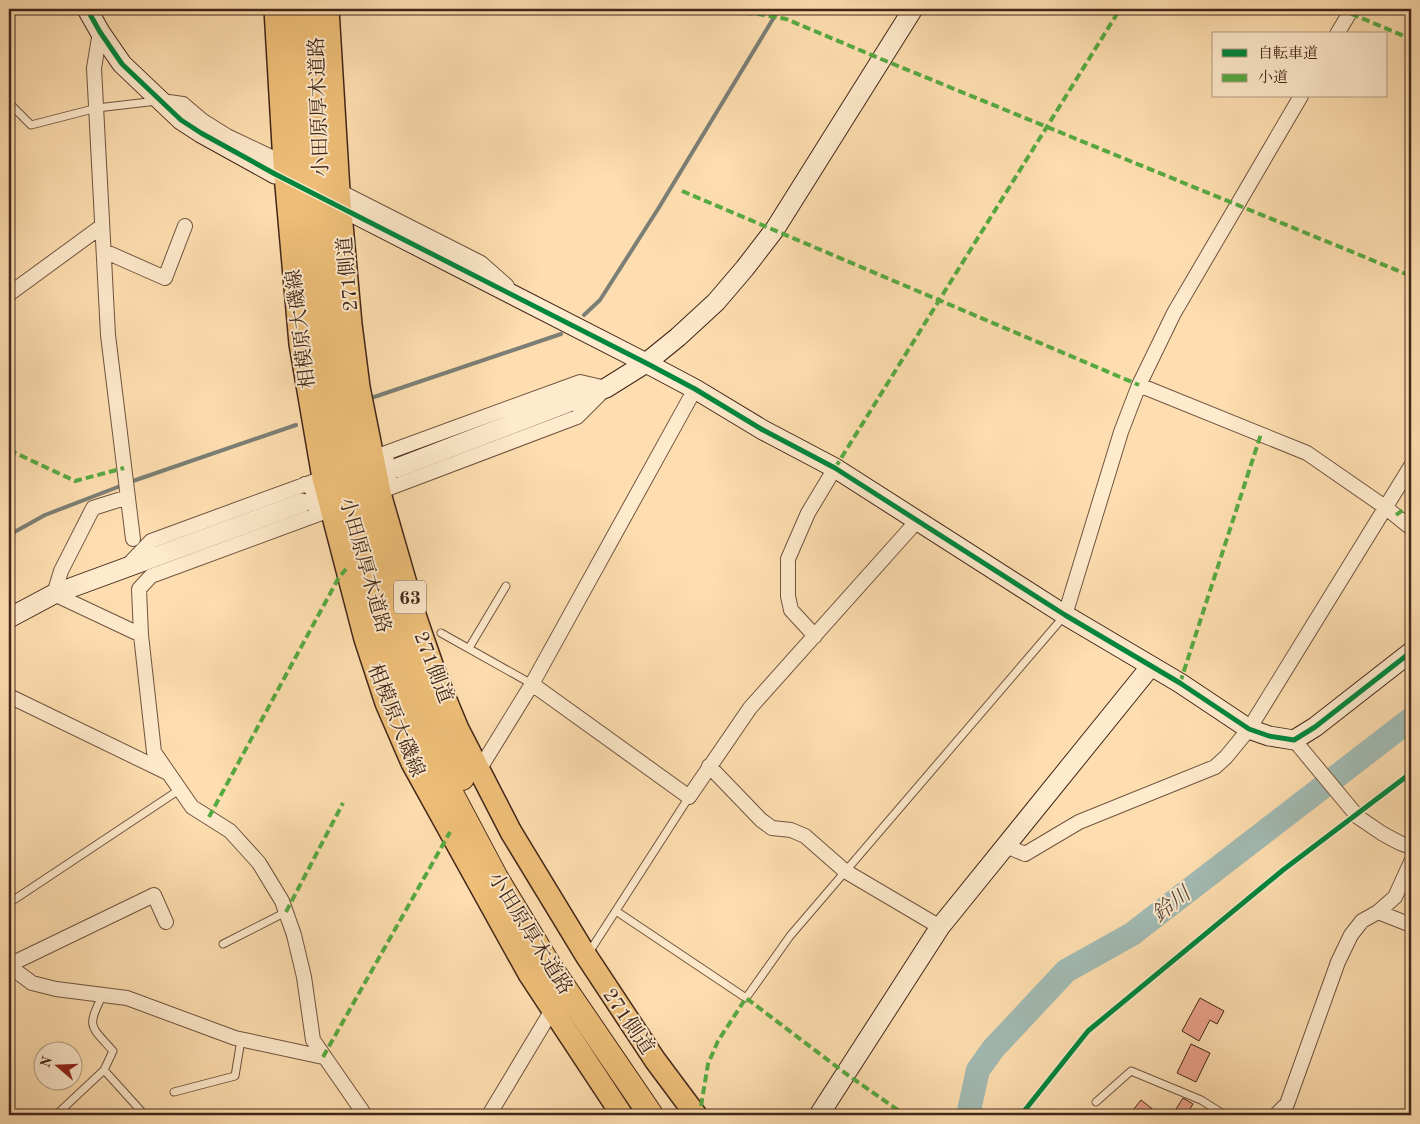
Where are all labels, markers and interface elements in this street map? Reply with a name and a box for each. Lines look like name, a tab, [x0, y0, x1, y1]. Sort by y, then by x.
legend	[1212, 32, 1388, 98]
street label: 小田原厚木道路	[306, 37, 332, 177]
text: 自転車道	[1258, 45, 1318, 62]
text: 小道	[1258, 69, 1288, 86]
street label: 271側道	[334, 236, 362, 312]
street label: 相模原大磯線	[283, 268, 319, 390]
street label: 小田原厚木道路	[335, 495, 395, 636]
road number: 63	[394, 580, 426, 614]
street label: 271側道	[409, 628, 457, 706]
street label: 相模原大磯線	[363, 661, 429, 780]
street label: 小田原厚木道路	[484, 868, 577, 999]
water label: 鈴川	[1148, 881, 1197, 926]
street label: 271側道	[598, 984, 658, 1059]
north arrow	[32, 1042, 82, 1092]
text: N	[38, 1054, 55, 1069]

